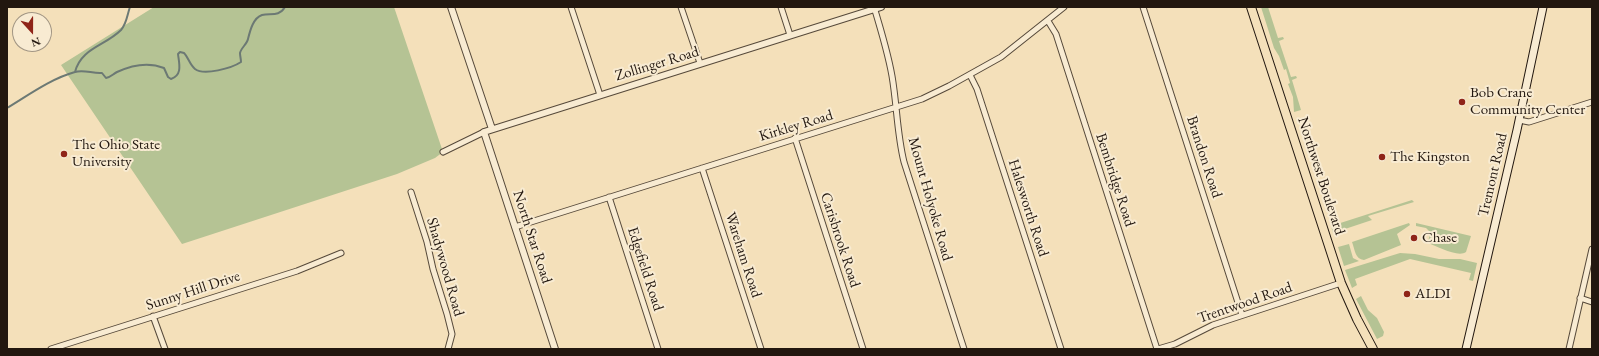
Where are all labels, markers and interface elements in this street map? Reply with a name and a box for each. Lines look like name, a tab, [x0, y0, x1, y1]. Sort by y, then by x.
north arrow	[12, 12, 52, 52]
text: N	[29, 34, 43, 50]
street label: Zollinger Road	[613, 43, 701, 85]
place label: Bob Crane Community Center	[1470, 84, 1585, 119]
marker: Bob Crane Community Center	[1457, 97, 1467, 107]
street label: Kirkley Road	[757, 106, 835, 146]
street label: Brandon Road	[1182, 114, 1226, 200]
street label: Northwest Boulevard	[1293, 115, 1349, 237]
street label: Bembridge Road	[1091, 131, 1139, 229]
street label: Tremont Road	[1475, 131, 1511, 219]
street label: Mount Holyoke Road	[904, 135, 956, 263]
place label: The Ohio State University	[72, 136, 160, 171]
place label: The Kingston	[1390, 148, 1470, 166]
marker: The Ohio State University	[59, 149, 69, 159]
marker: The Kingston	[1377, 152, 1387, 162]
street label: Halesworth Road	[1004, 157, 1052, 259]
street label: North Star Road	[508, 188, 556, 286]
street label: Carisbrook Road	[816, 190, 864, 290]
street label: Wareham Road	[721, 210, 765, 300]
street label: Shadywood Road	[422, 216, 468, 318]
street label: Edgefield Road	[623, 225, 667, 313]
place label: Chase	[1422, 229, 1457, 247]
marker: Chase	[1409, 233, 1419, 243]
street label: Sunny Hill Drive	[144, 267, 242, 315]
street label: Trentwood Road	[1195, 278, 1295, 328]
place label: ALDI	[1415, 285, 1451, 303]
marker: ALDI	[1402, 289, 1412, 299]

